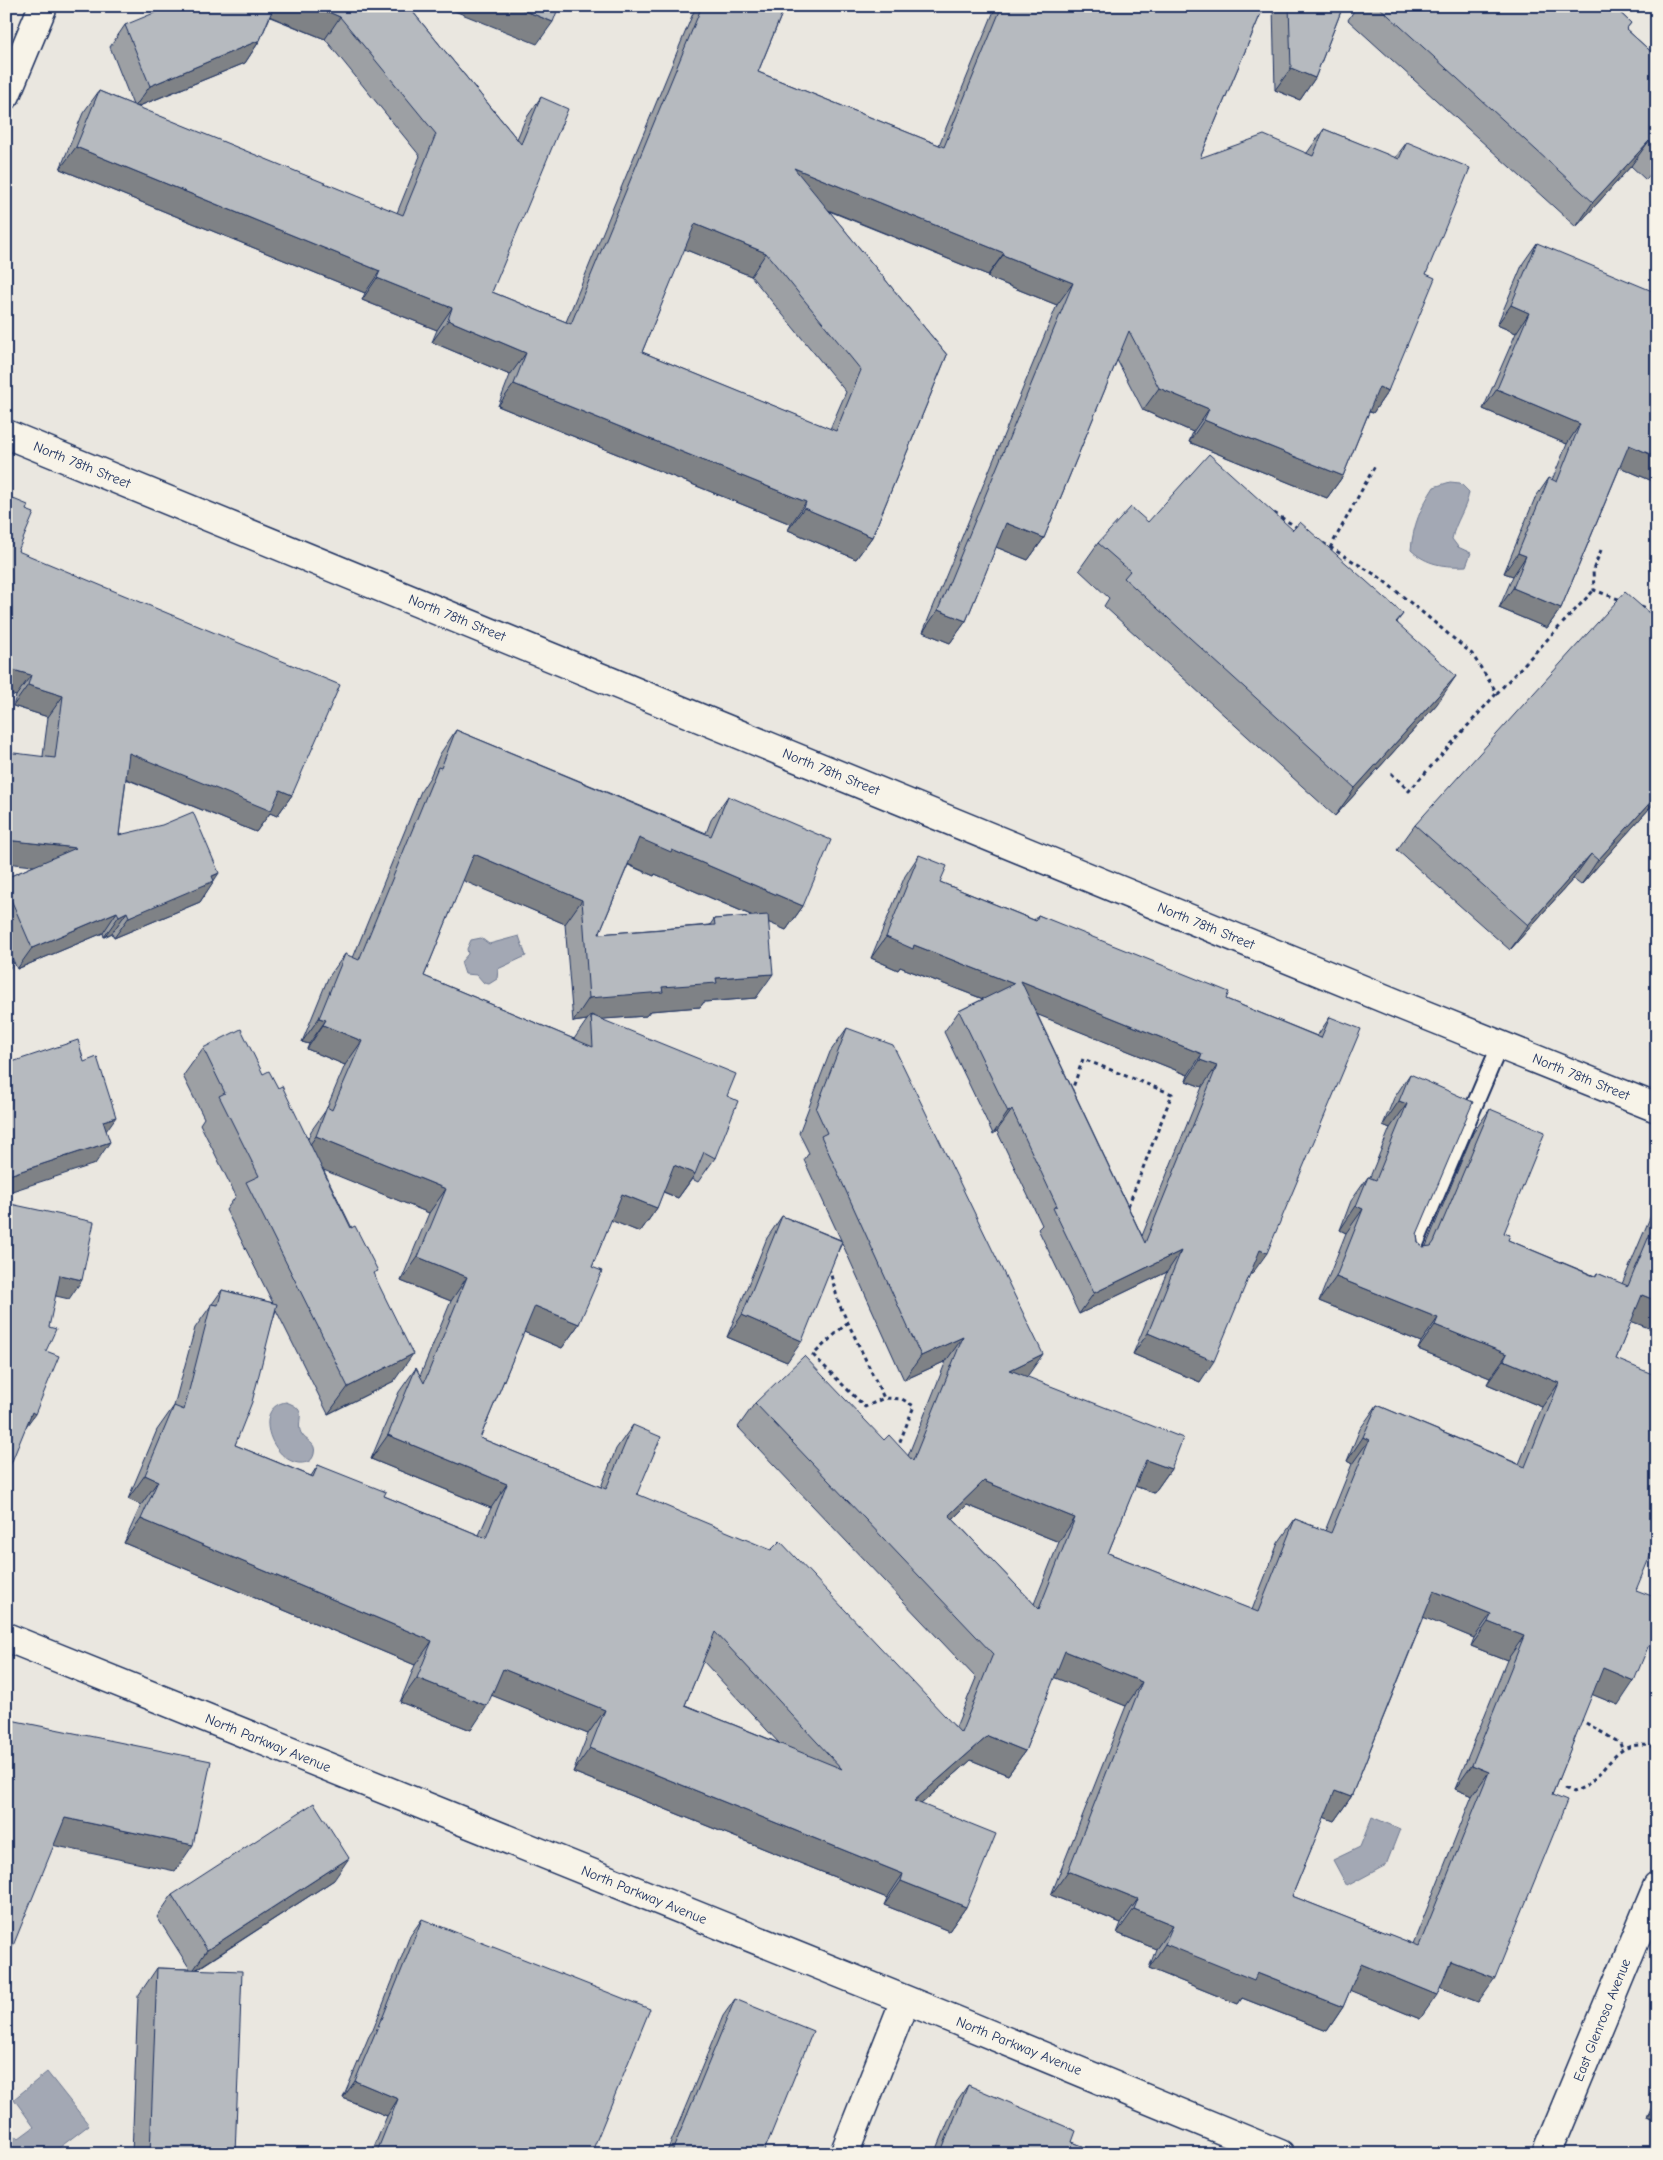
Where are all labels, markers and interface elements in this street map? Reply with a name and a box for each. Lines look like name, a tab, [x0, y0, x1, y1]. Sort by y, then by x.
street label: North 78th Street	[31, 438, 134, 493]
street label: North 78th Street	[406, 591, 509, 646]
street label: North 78th Street	[780, 745, 883, 800]
street label: North 78th Street	[1155, 899, 1258, 954]
street label: North 78th Street	[1530, 1050, 1633, 1105]
street label: North Parkway Avenue	[203, 1710, 333, 1776]
street label: North Parkway Avenue	[579, 1862, 709, 1928]
street label: East Glenrosa Avenue	[1570, 1956, 1634, 2084]
street label: North Parkway Avenue	[954, 2013, 1084, 2079]

